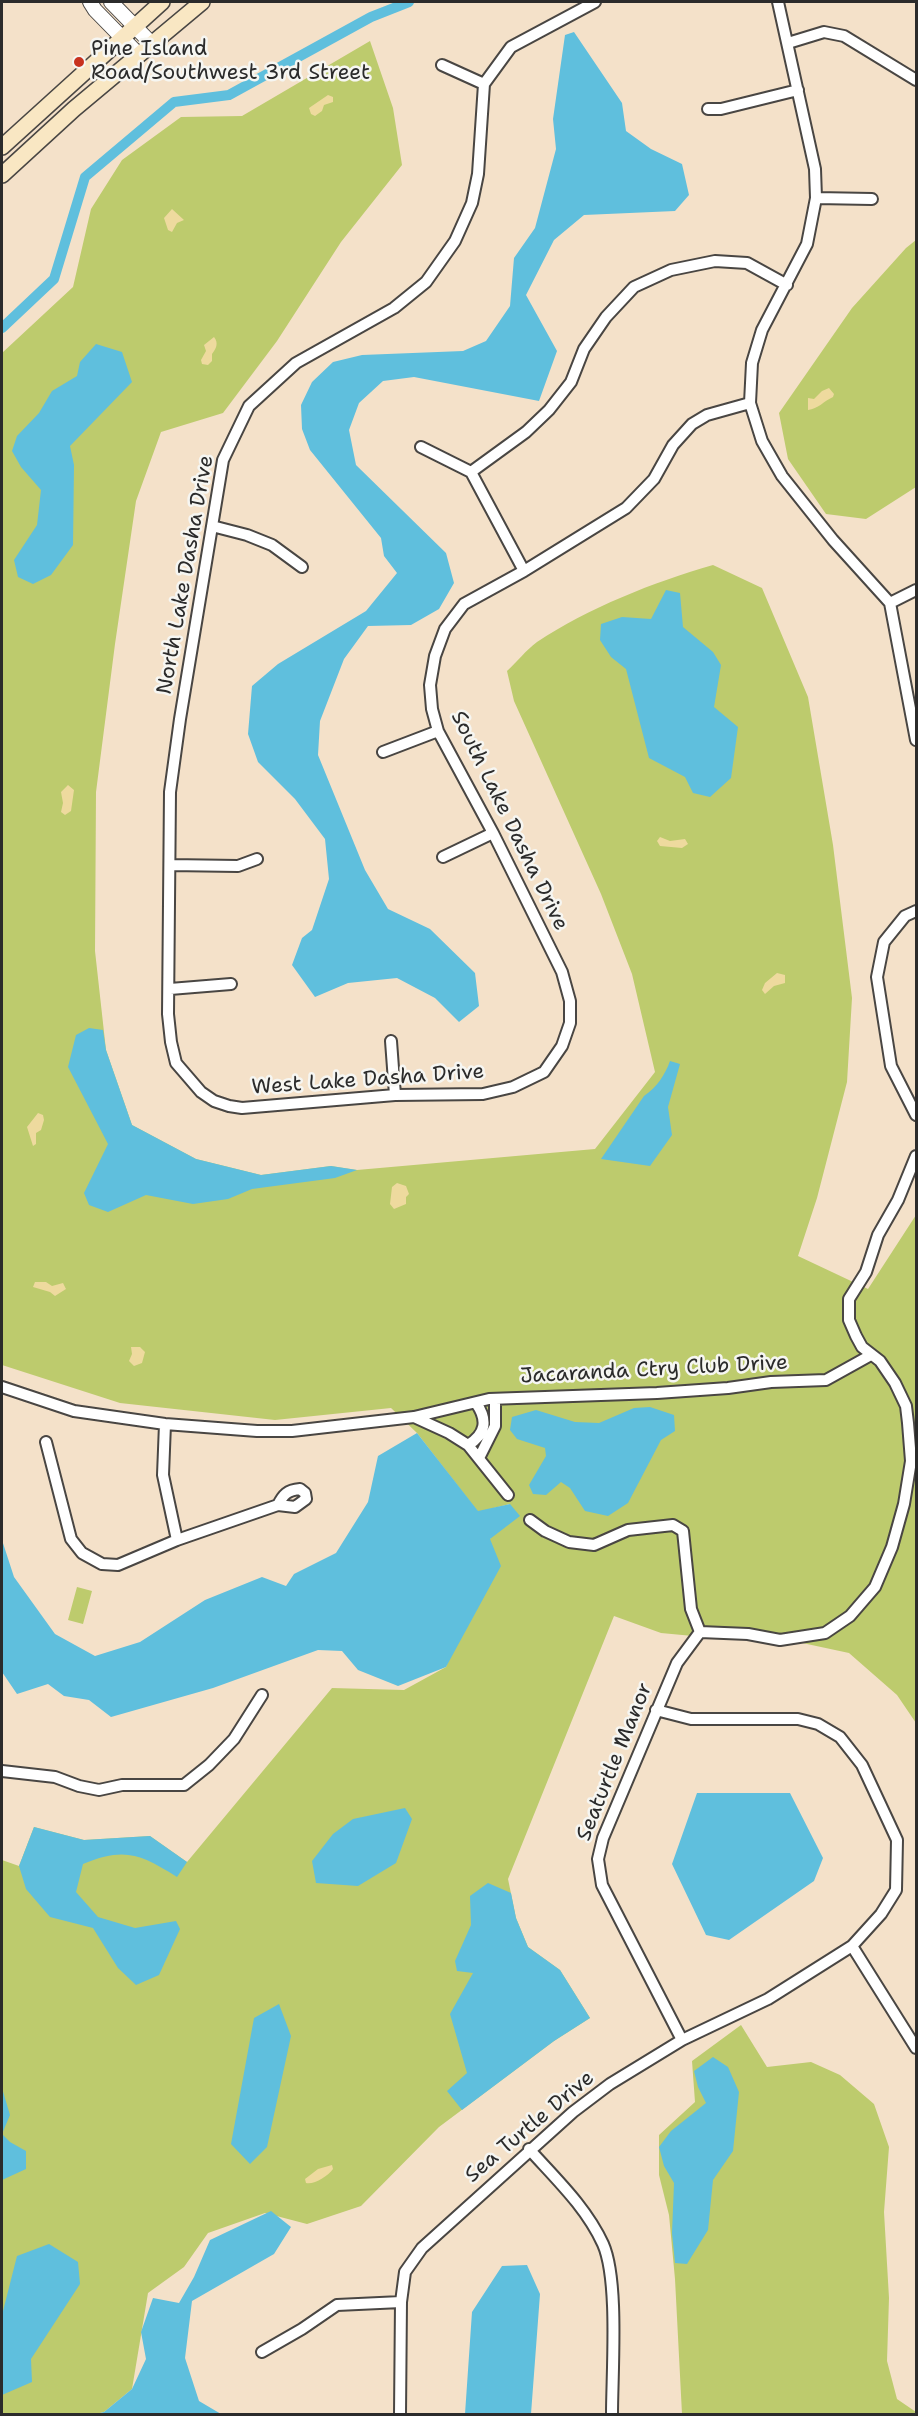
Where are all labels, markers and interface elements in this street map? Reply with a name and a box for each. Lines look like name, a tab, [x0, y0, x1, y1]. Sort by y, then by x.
place label: Pine Island Road/Southwest 3rd Street	[91, 37, 370, 87]
marker: Pine Island Road/Southwest 3rd Street	[72, 55, 86, 69]
street label: North Lake Dasha Drive	[153, 453, 219, 697]
street label: South Lake Dasha Drive	[445, 707, 573, 935]
street label: West Lake Dasha Drive	[251, 1059, 485, 1101]
street label: Jacaranda Ctry Club Drive	[519, 1350, 789, 1390]
street label: Seaturtle Manor	[572, 1679, 658, 1845]
street label: Sea Turtle Drive	[460, 2066, 600, 2188]

